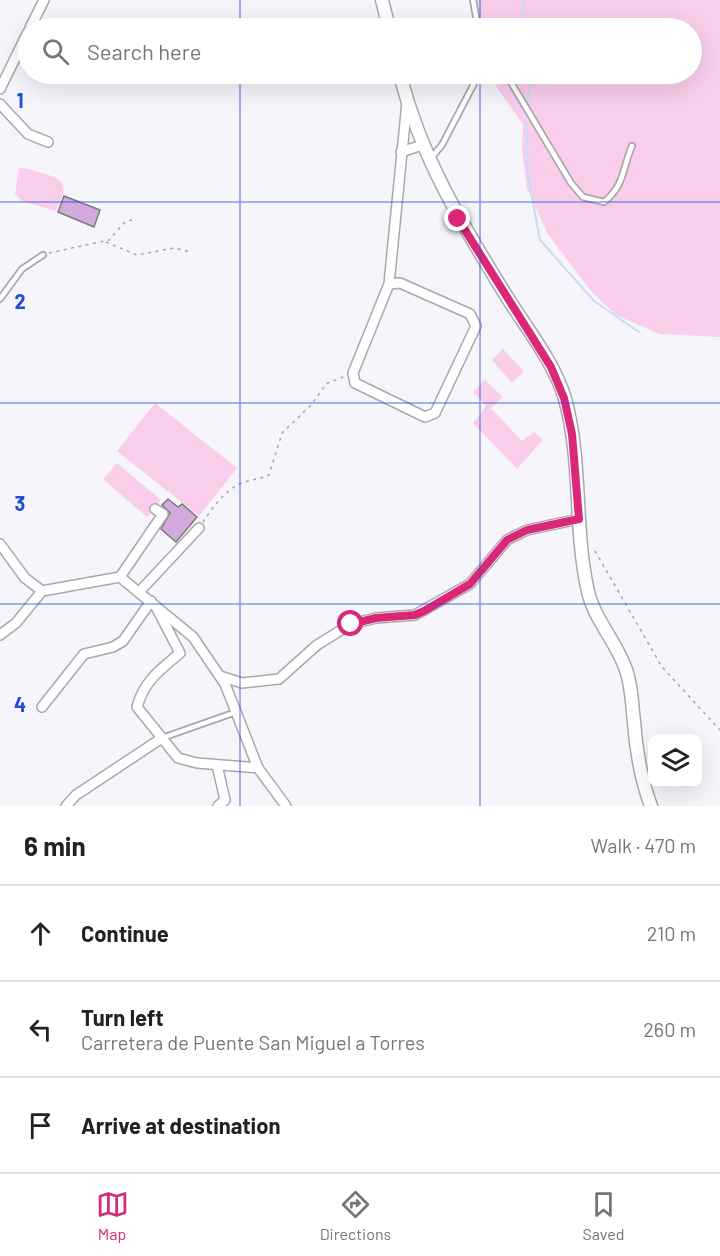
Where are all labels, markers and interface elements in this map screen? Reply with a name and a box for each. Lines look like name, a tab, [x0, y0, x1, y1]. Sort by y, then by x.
search box	[18, 18, 702, 84]
icon: search	[39, 35, 72, 68]
text: Search here	[87, 38, 201, 64]
text: 1	[16, 88, 24, 112]
route end	[444, 205, 470, 231]
text: 2	[14, 289, 26, 313]
text: 3	[15, 491, 25, 515]
route start	[337, 610, 363, 636]
text: 4	[14, 692, 26, 716]
map controls	[648, 734, 702, 788]
button: layers	[648, 734, 702, 788]
text: 6 min	[24, 830, 86, 861]
text: Walk · 470 m	[591, 833, 696, 857]
icon: ahead	[24, 917, 57, 950]
text: Continue	[81, 920, 169, 946]
text: 210 m	[647, 921, 696, 945]
text: Turn left	[81, 1004, 164, 1030]
icon: left	[24, 1013, 57, 1046]
text: 260 m	[643, 1017, 696, 1041]
text: Carretera de Puente San Miguel a Torres	[81, 1030, 425, 1054]
icon: arrive	[24, 1109, 57, 1142]
text: Arrive at destination	[81, 1112, 280, 1138]
tab: Map	[96, 1188, 129, 1243]
tab: Directions	[320, 1188, 391, 1243]
tab: Saved	[582, 1188, 624, 1243]

